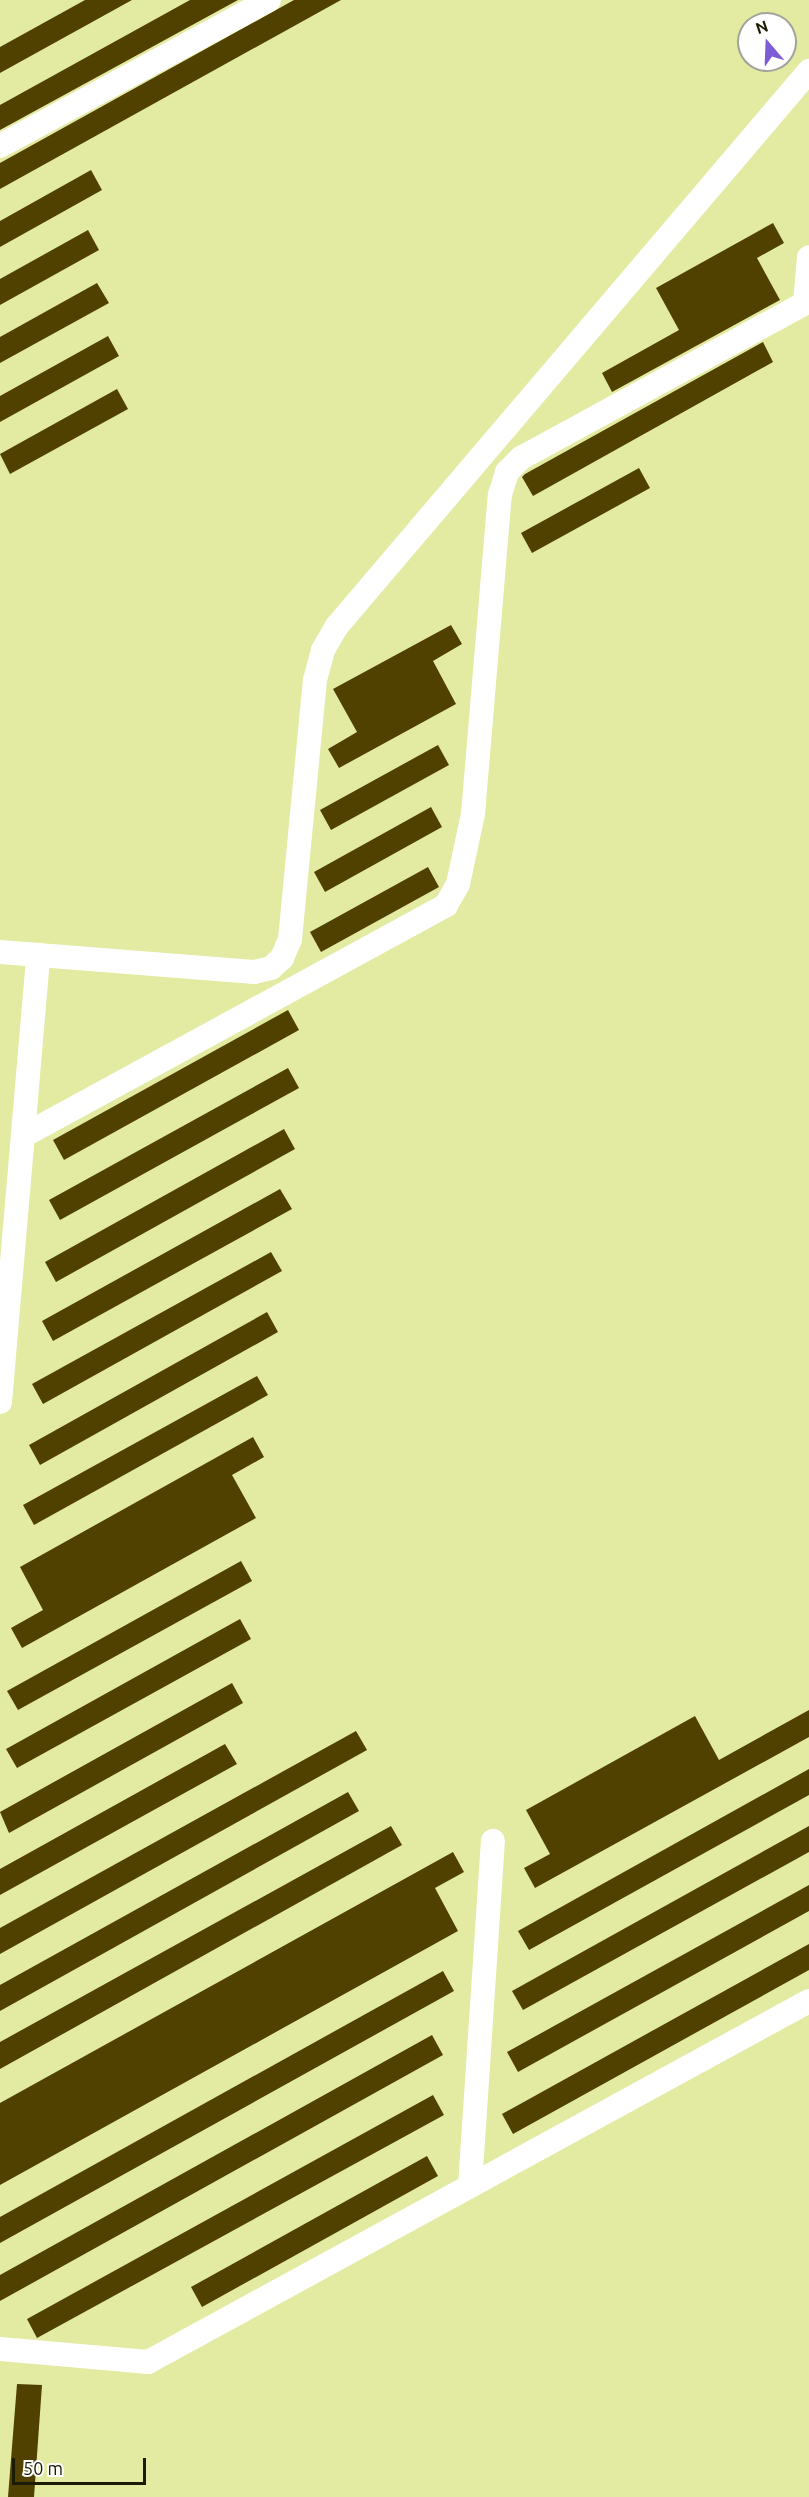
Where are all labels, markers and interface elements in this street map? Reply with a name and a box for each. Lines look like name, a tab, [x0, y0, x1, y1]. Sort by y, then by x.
north arrow	[737, 12, 797, 72]
text: N	[753, 16, 770, 37]
scale bar	[15, 2446, 148, 2484]
text: 50 m	[23, 2458, 63, 2478]

